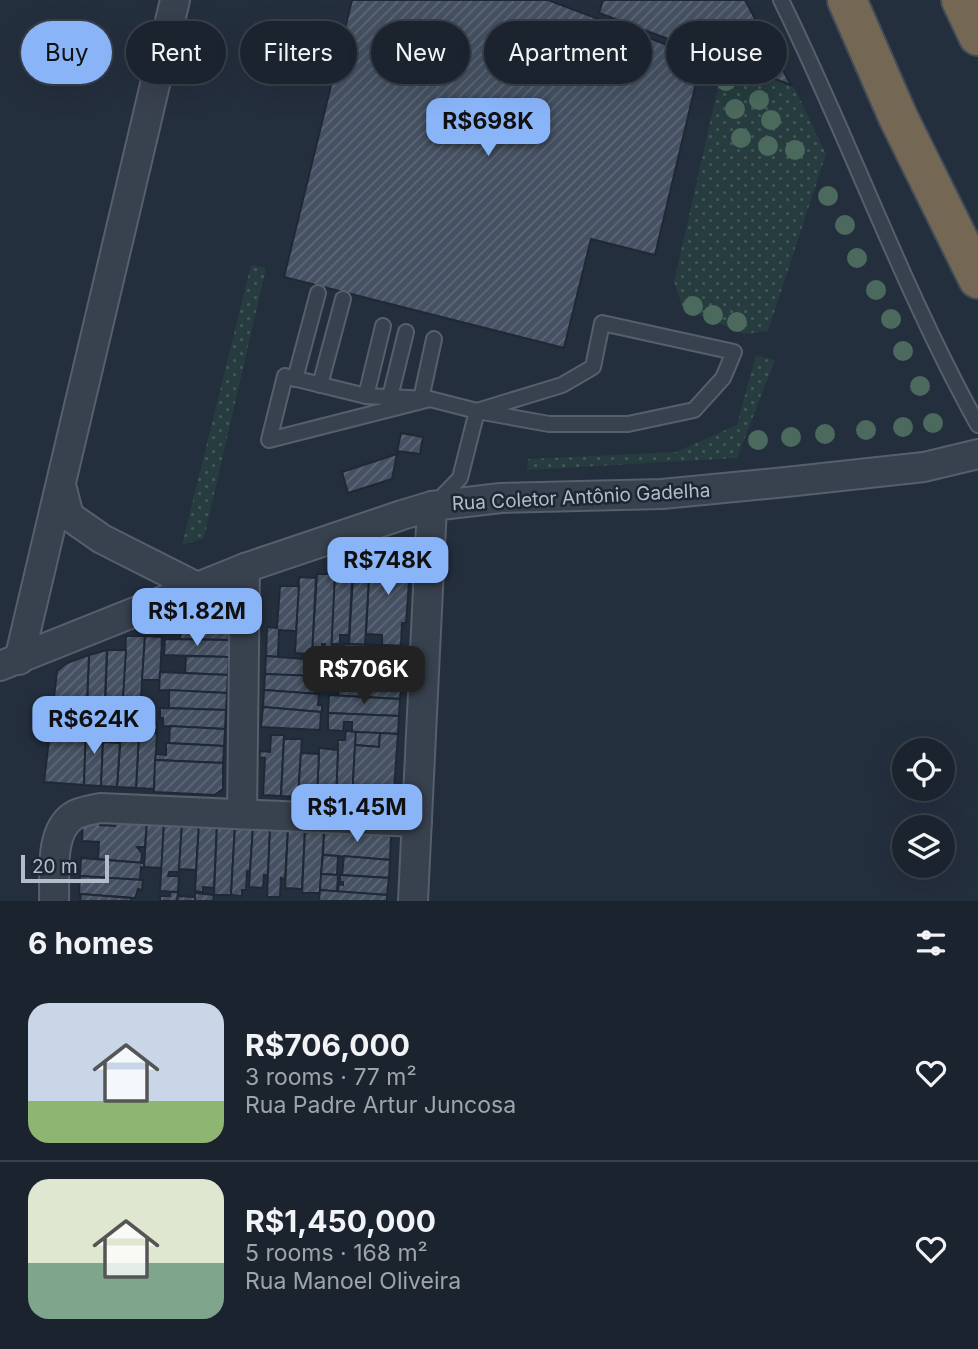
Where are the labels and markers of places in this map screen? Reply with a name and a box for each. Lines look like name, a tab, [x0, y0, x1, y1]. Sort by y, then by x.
pin: R$698K	[431, 99, 545, 158]
pin: R$748K	[331, 538, 445, 597]
pin: R$1.82M	[132, 588, 262, 648]
pin: R$706K	[307, 646, 421, 706]
pin: R$624K	[37, 696, 151, 756]
pin: R$1.45M	[292, 784, 422, 844]

